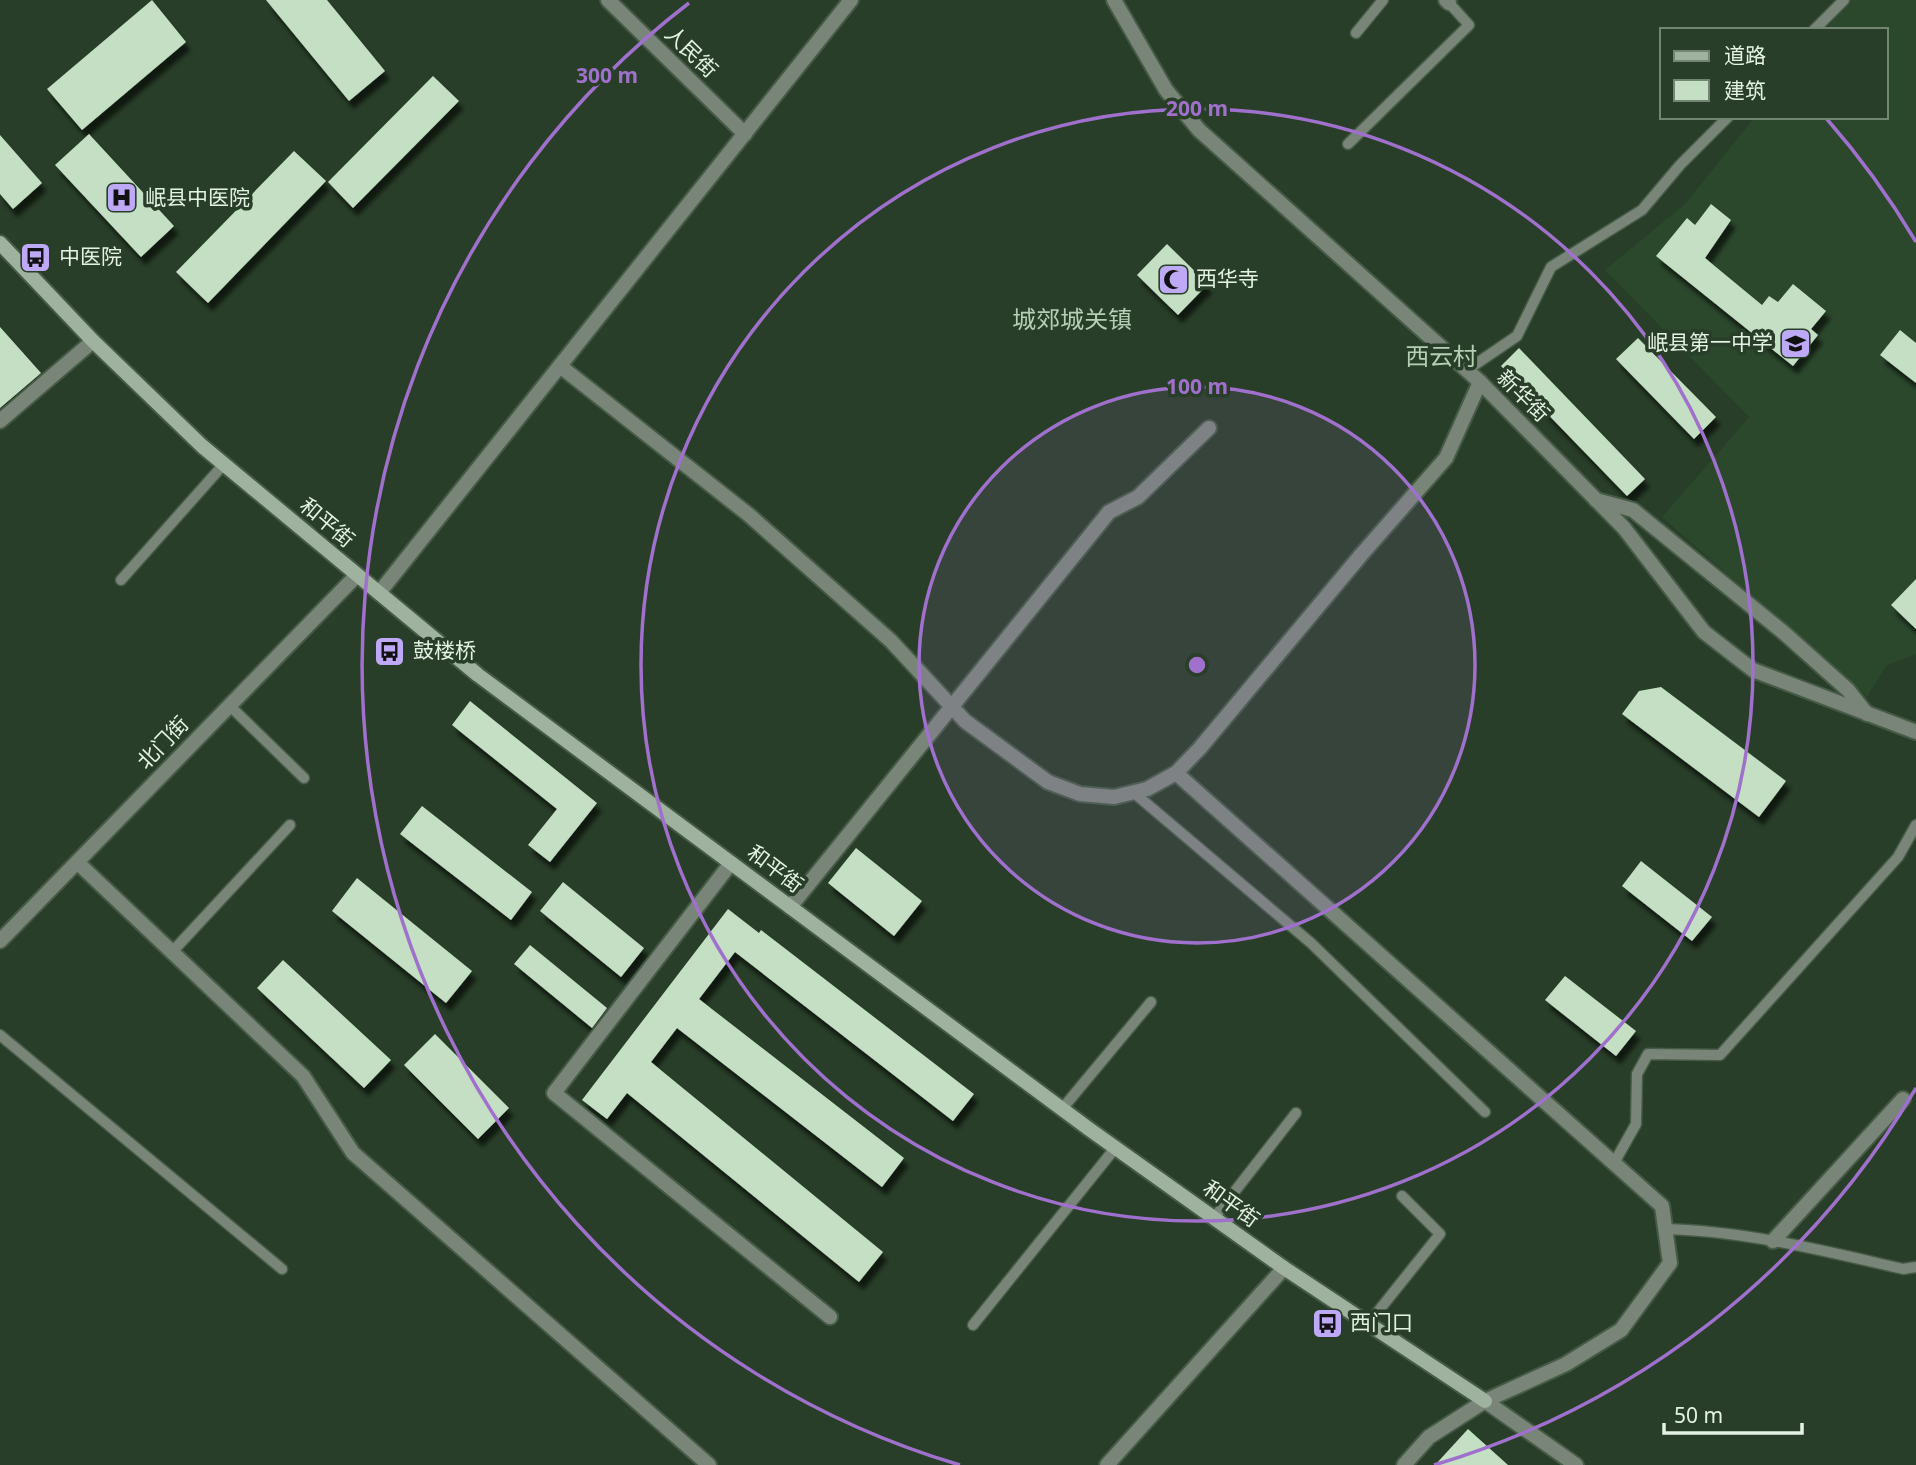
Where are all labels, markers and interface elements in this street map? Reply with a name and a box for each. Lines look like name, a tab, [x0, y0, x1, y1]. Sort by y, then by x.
street label: 人民街	[659, 19, 724, 83]
legend	[1660, 28, 1888, 119]
text: 道路	[1724, 41, 1766, 69]
text: 300 m	[576, 61, 638, 89]
text: 建筑	[1724, 76, 1766, 104]
text: 200 m	[1166, 94, 1228, 122]
hospital icon: 岷县中医院	[105, 181, 139, 215]
place label: 岷县中医院	[145, 183, 250, 211]
bus stop icon: 中医院	[19, 240, 53, 274]
place label: 中医院	[59, 242, 122, 270]
mosque icon: 西华寺	[1156, 262, 1190, 296]
place label: 西华寺	[1196, 264, 1259, 292]
district label: 城郊城关镇	[1012, 302, 1132, 335]
school or university icon: 岷县第一中学	[1779, 326, 1813, 360]
place label: 岷县第一中学	[1647, 328, 1773, 356]
district label: 西云村	[1405, 339, 1477, 372]
street label: 新华街	[1492, 363, 1556, 427]
text: 100 m	[1166, 372, 1228, 400]
street label: 和平街	[295, 491, 361, 553]
bus stop icon: 鼓楼桥	[373, 634, 407, 668]
place label: 鼓楼桥	[413, 636, 476, 664]
centre of rings	[1185, 653, 1209, 677]
street label: 北门街	[130, 710, 194, 775]
street label: 和平街	[742, 838, 809, 898]
street label: 和平街	[1198, 1173, 1265, 1233]
bus stop icon: 西门口	[1310, 1306, 1344, 1340]
place label: 西门口	[1350, 1308, 1413, 1336]
scale bar	[1664, 1392, 1802, 1436]
text: 50 m	[1674, 1401, 1723, 1429]

